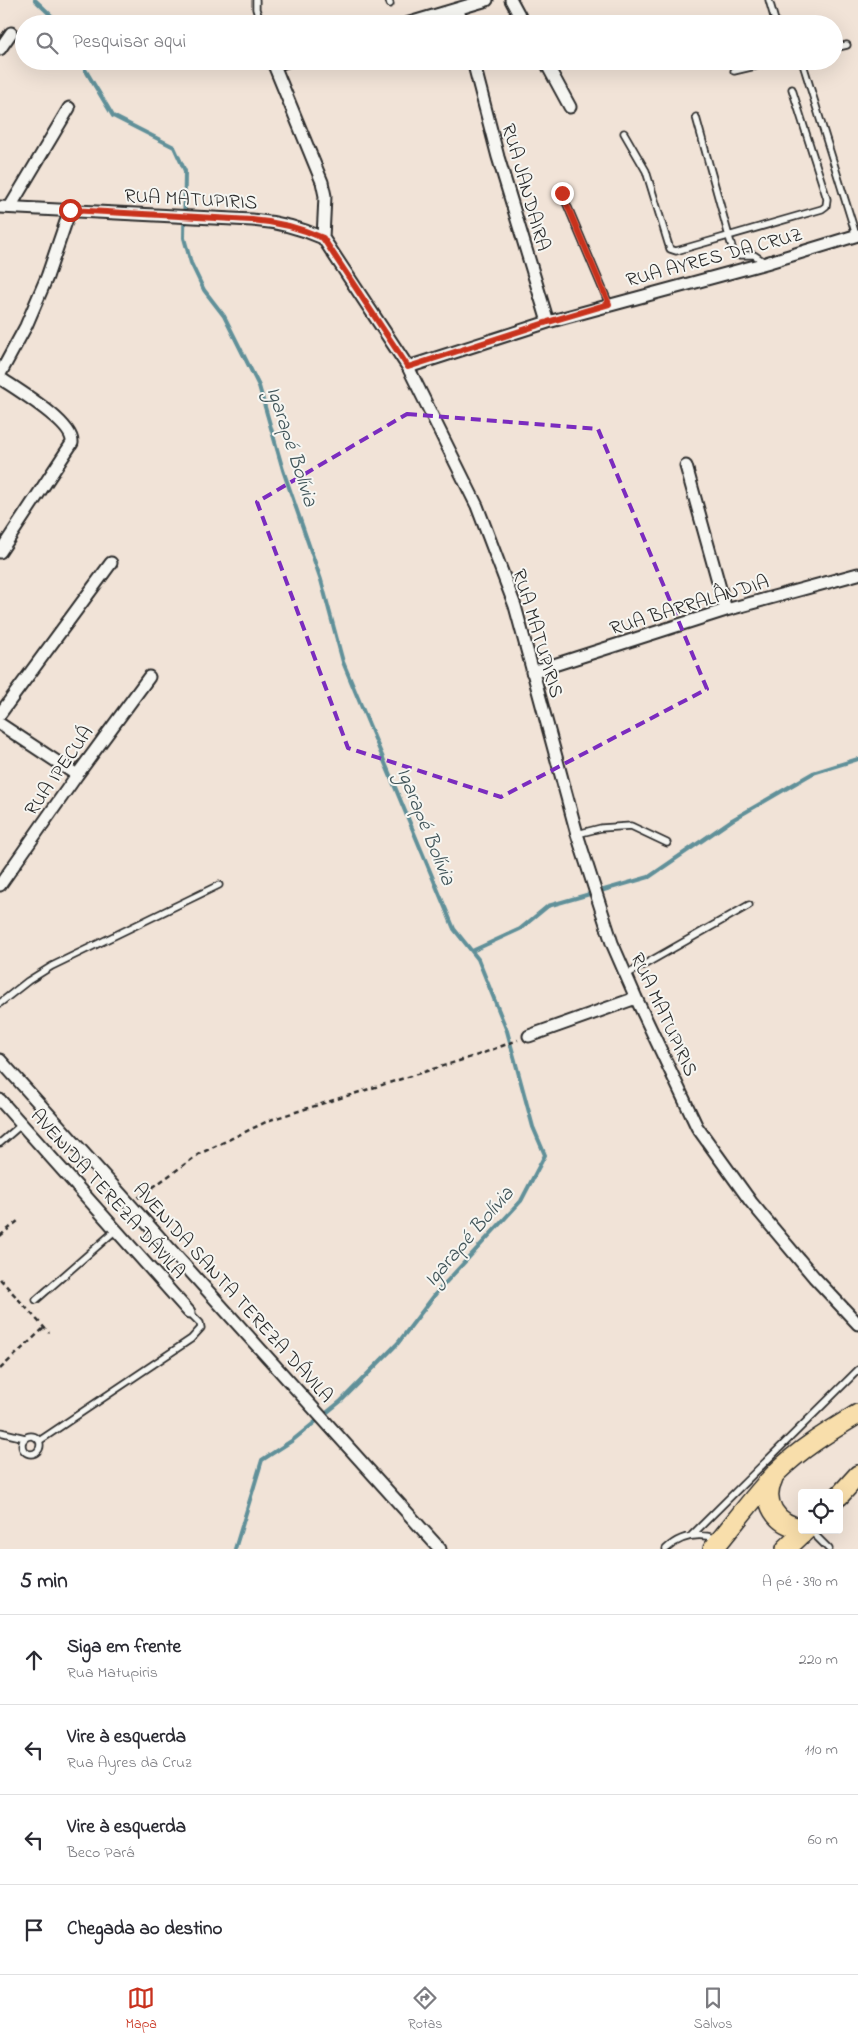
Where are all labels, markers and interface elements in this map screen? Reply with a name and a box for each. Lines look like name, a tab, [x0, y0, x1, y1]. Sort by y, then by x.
search box	[15, 15, 843, 70]
icon: search	[33, 29, 61, 57]
text: Pesquisar aqui	[73, 29, 186, 56]
street label: RUA JANDAIRA	[493, 120, 557, 255]
route end	[551, 182, 574, 205]
street label: RUA MATUPIRIS	[124, 183, 258, 218]
route start	[59, 199, 82, 222]
street label: RUA AYRES DA CRUZ	[623, 221, 806, 296]
water label: Igarapé Bolívia	[257, 383, 325, 511]
street label: RUA MATUPIRIS	[503, 566, 570, 702]
street label: RUA BARRALÂNDIA	[607, 568, 773, 644]
street label: RUA IPECUÁ	[18, 720, 102, 822]
water label: Igarapé Bolívia	[387, 763, 463, 891]
street label: RUA MATUPIRIS	[621, 949, 704, 1082]
street label: AVENIDA TEREZA DÁVILA	[23, 1103, 192, 1286]
street label: AVENIDA SANTA TEREZA DÁVILA	[125, 1177, 339, 1410]
water label: Igarapé Bolívia	[417, 1180, 523, 1295]
map controls	[798, 1489, 843, 1534]
button: locate	[798, 1489, 843, 1534]
text: 5 min	[20, 1567, 68, 1597]
text: A pé · 390 m	[762, 1570, 838, 1594]
text: Siga em frente	[67, 1634, 181, 1661]
icon: ahead	[20, 1646, 48, 1674]
text: 220 m	[799, 1648, 838, 1672]
text: Rua Matupiris	[67, 1661, 158, 1685]
text: Vire à esquerda	[67, 1724, 186, 1751]
icon: left	[20, 1736, 48, 1764]
text: 110 m	[804, 1738, 838, 1762]
text: Rua Ayres da Cruz	[67, 1751, 192, 1775]
text: Vire à esquerda	[67, 1814, 186, 1841]
icon: left	[20, 1826, 48, 1854]
text: 60 m	[808, 1828, 838, 1852]
text: Beco Pará	[67, 1841, 134, 1865]
icon: arrive	[20, 1916, 48, 1944]
text: Chegada ao destino	[67, 1916, 222, 1943]
tab: Mapa	[126, 1984, 157, 2035]
tab: Rotas	[408, 1984, 442, 2035]
tab: Salvos	[694, 1984, 732, 2035]

